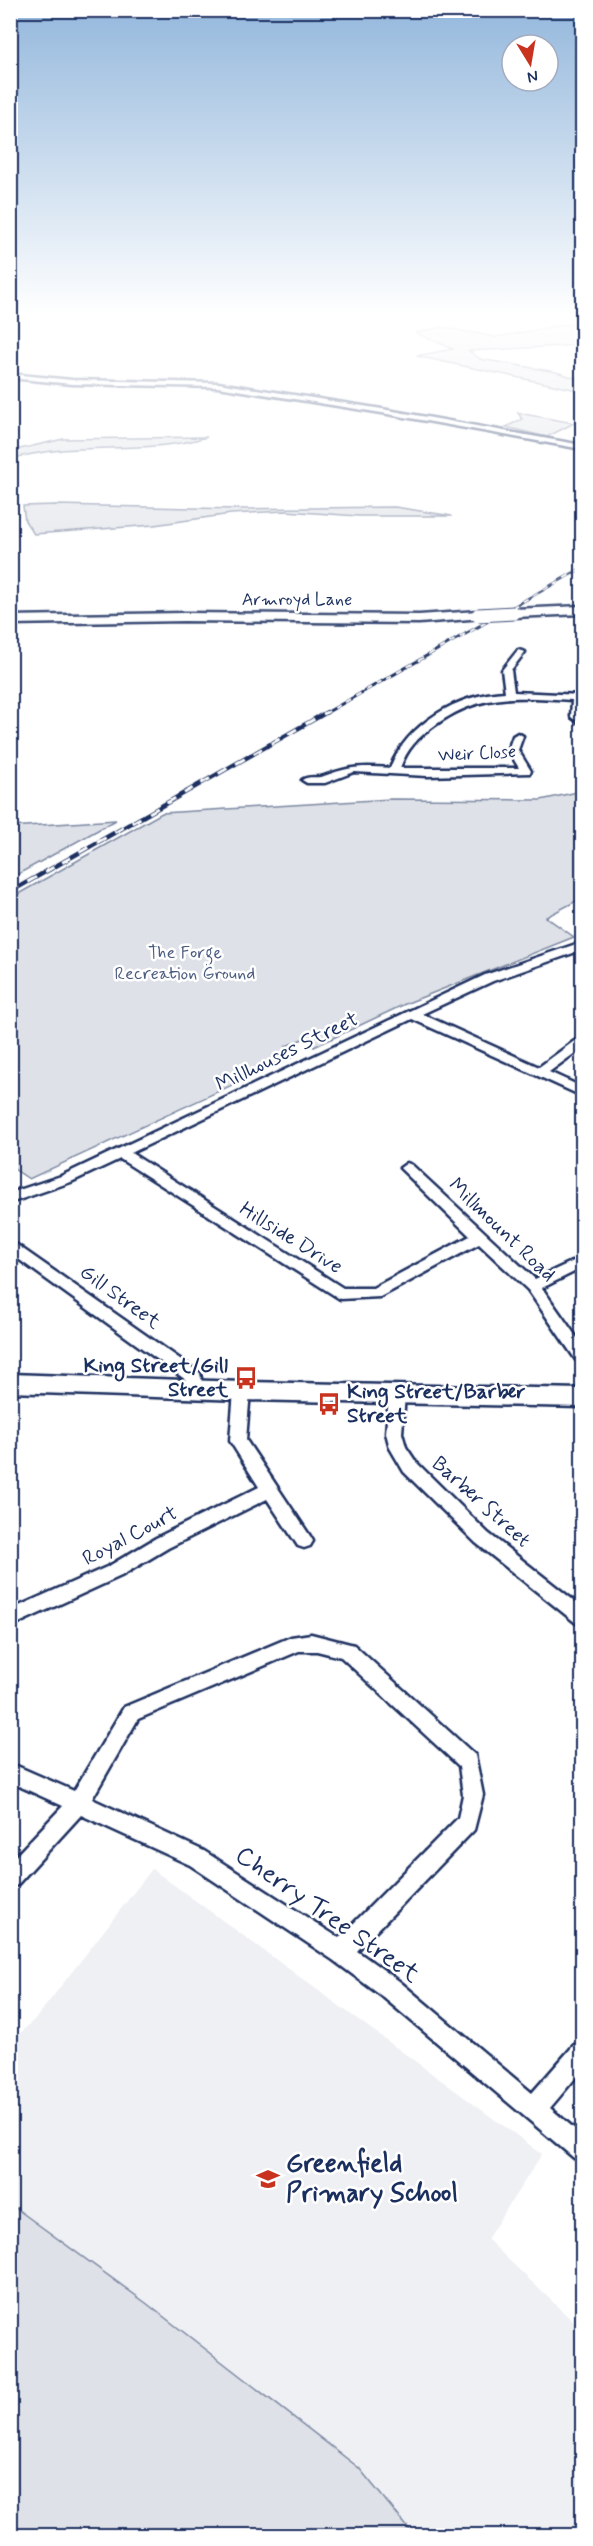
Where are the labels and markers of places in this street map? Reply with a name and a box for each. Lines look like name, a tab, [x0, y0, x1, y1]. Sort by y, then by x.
place label: King Street/Gill Street	[84, 1352, 229, 1404]
bus stop icon: King Street/Gill Street	[233, 1365, 259, 1391]
place label: King Street/Barber Street	[347, 1378, 526, 1430]
bus stop icon: King Street/Barber Street	[316, 1391, 342, 1417]
place label: Greenfield Primary School	[286, 2147, 458, 2211]
school or university icon: Greenfield Primary School	[255, 2166, 281, 2192]

